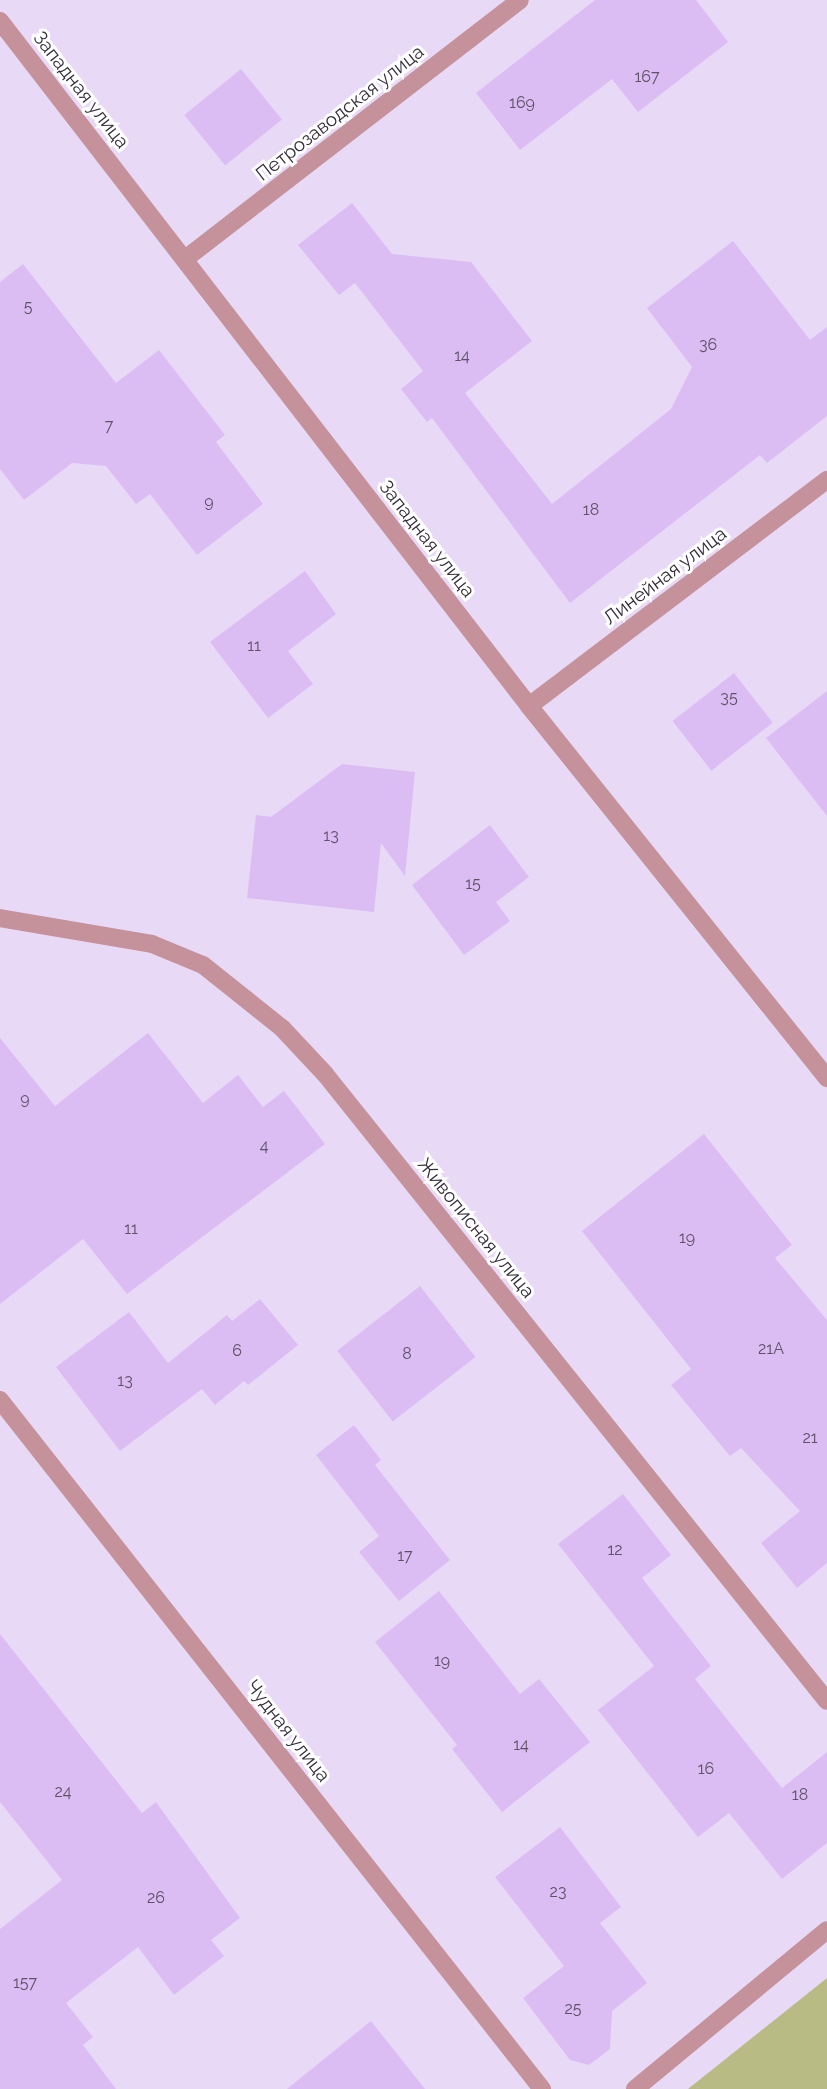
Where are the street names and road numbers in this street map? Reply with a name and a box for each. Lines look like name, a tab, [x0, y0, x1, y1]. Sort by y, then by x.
street label: Западная улица	[28, 27, 134, 153]
street label: Петрозаводская улица	[251, 40, 429, 186]
street label: Западная улица	[374, 476, 480, 602]
street label: Линейная улица	[599, 522, 731, 630]
street label: Живописная улица	[412, 1153, 540, 1303]
street label: Чудная улица	[241, 1675, 335, 1787]

